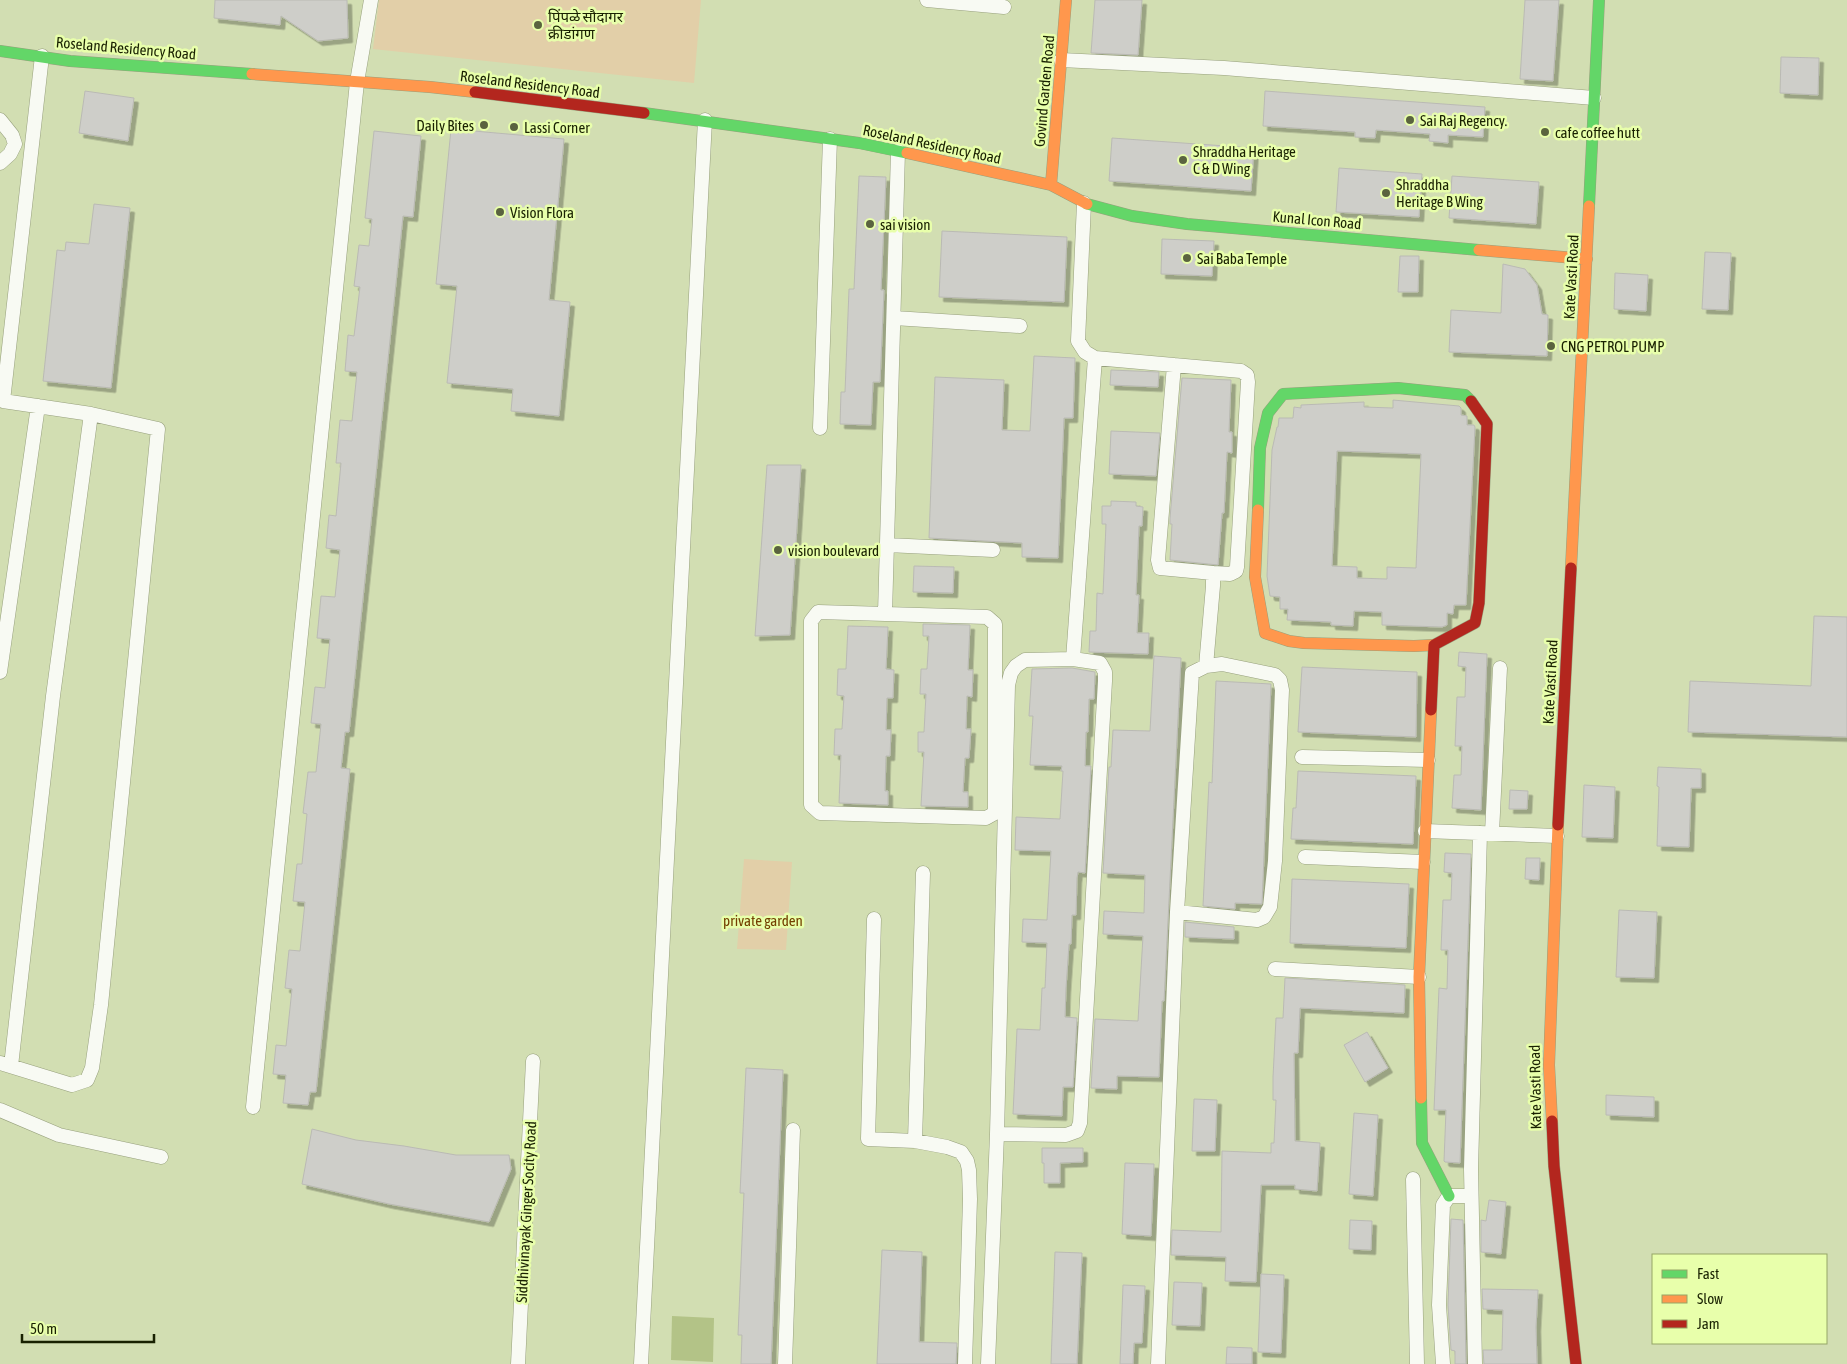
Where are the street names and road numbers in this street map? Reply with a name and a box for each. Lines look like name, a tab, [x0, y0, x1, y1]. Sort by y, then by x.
street label: Roseland Residency Road	[55, 33, 197, 63]
street label: Govind Garden Road	[1031, 34, 1057, 148]
street label: Roseland Residency Road	[459, 67, 601, 101]
street label: Roseland Residency Road	[861, 121, 1003, 167]
street label: Kunal Icon Road	[1272, 208, 1362, 232]
street label: Kate Vasti Road	[1560, 234, 1582, 320]
street label: Kate Vasti Road	[1539, 639, 1561, 725]
street label: Kate Vasti Road	[1526, 1045, 1544, 1129]
street label: Siddhivinayak Ginger Socity Road	[513, 1121, 539, 1303]

